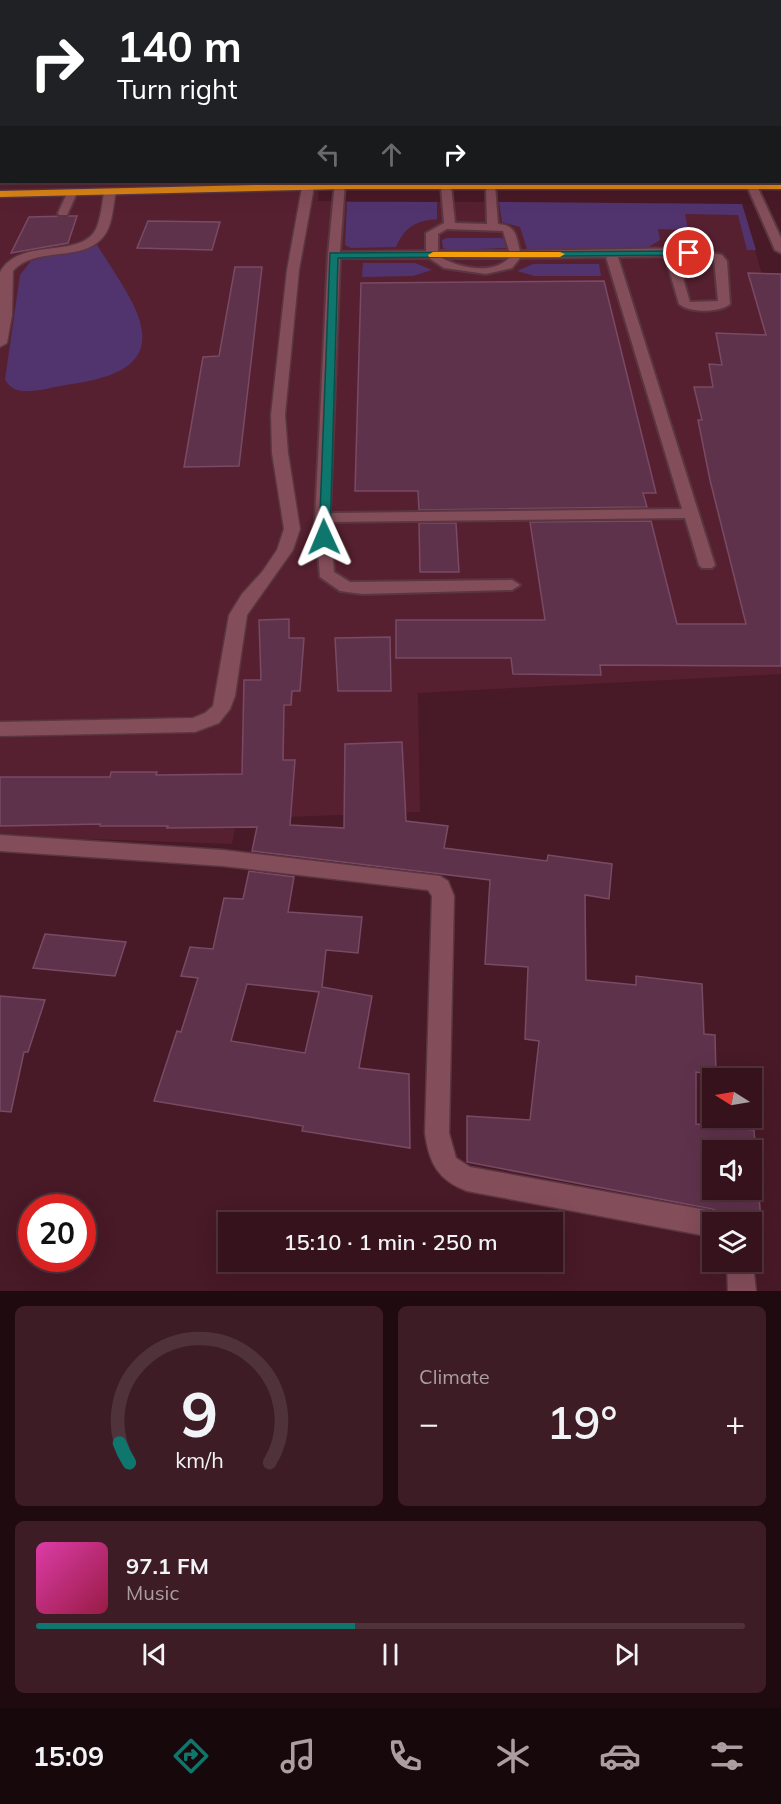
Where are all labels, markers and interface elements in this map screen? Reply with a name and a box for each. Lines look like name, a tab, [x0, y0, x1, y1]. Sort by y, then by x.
text: 140 m	[117, 20, 242, 73]
icon: right	[18, 24, 96, 102]
text: Turn right	[117, 72, 237, 106]
icon: left	[312, 138, 345, 171]
icon: ahead	[375, 138, 408, 171]
icon: right	[438, 138, 471, 171]
pin	[663, 227, 714, 278]
icon: arrive	[672, 236, 705, 269]
position arrow	[292, 505, 356, 569]
north arrow	[702, 1068, 762, 1128]
map controls	[702, 1068, 762, 1272]
button: sound	[702, 1140, 762, 1200]
speed limit sign: 20	[18, 1194, 96, 1272]
button: layers	[702, 1212, 762, 1272]
text: 15:10 · 1 min · 250 m	[283, 1228, 498, 1256]
text: Climate	[419, 1364, 490, 1389]
text: 9	[180, 1374, 218, 1453]
text: 19°	[547, 1394, 617, 1450]
text: −	[419, 1402, 439, 1443]
text: +	[725, 1402, 745, 1443]
text: km/h	[175, 1446, 223, 1473]
text: 97.1 FM	[126, 1552, 209, 1580]
text: Music	[126, 1580, 179, 1605]
icon: previous	[138, 1638, 171, 1671]
icon: pause	[374, 1638, 407, 1671]
icon: next	[610, 1638, 643, 1671]
icon: directions	[170, 1735, 212, 1777]
icon: music	[277, 1735, 319, 1777]
icon: phone	[384, 1735, 426, 1777]
icon: climate	[492, 1735, 534, 1777]
icon: car	[599, 1735, 641, 1777]
icon: filters	[706, 1735, 748, 1777]
text: 15:09	[33, 1739, 104, 1773]

